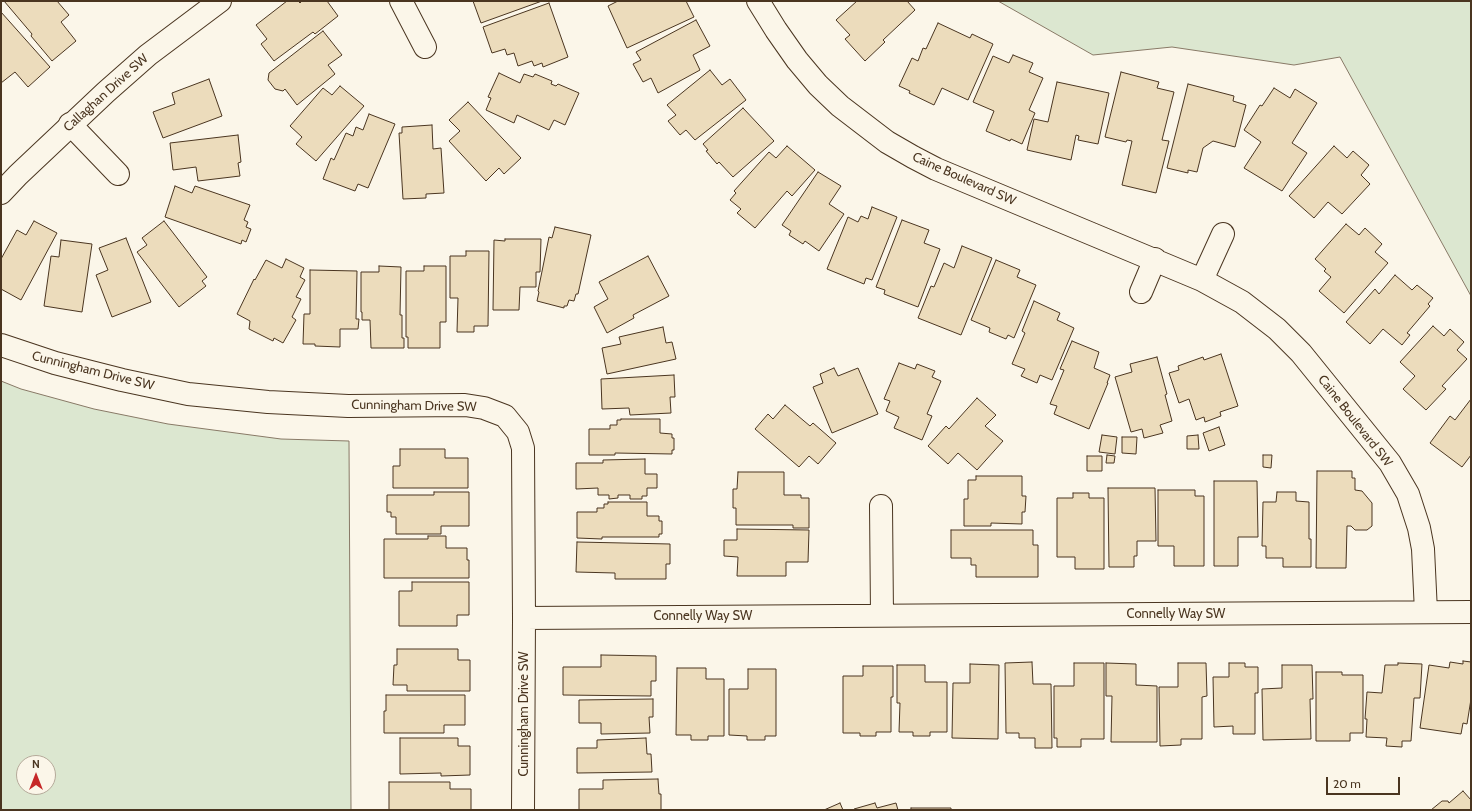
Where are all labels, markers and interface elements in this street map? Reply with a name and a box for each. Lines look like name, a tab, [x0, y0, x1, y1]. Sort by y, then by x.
street label: Callaghan Drive SW	[60, 51, 152, 135]
street label: Caine Boulevard SW	[910, 149, 1018, 209]
street label: Cunningham Drive SW	[30, 348, 156, 394]
street label: Caine Boulevard SW	[1314, 372, 1396, 470]
street label: Cunningham Drive SW	[351, 397, 477, 415]
street label: Connelly Way SW	[1127, 606, 1225, 622]
street label: Connelly Way SW	[654, 608, 752, 624]
street label: Cunningham Drive SW	[516, 651, 532, 777]
north arrow	[16, 755, 56, 795]
text: N	[32, 757, 40, 771]
scale bar	[1328, 769, 1402, 795]
text: 20 m	[1333, 776, 1361, 791]

